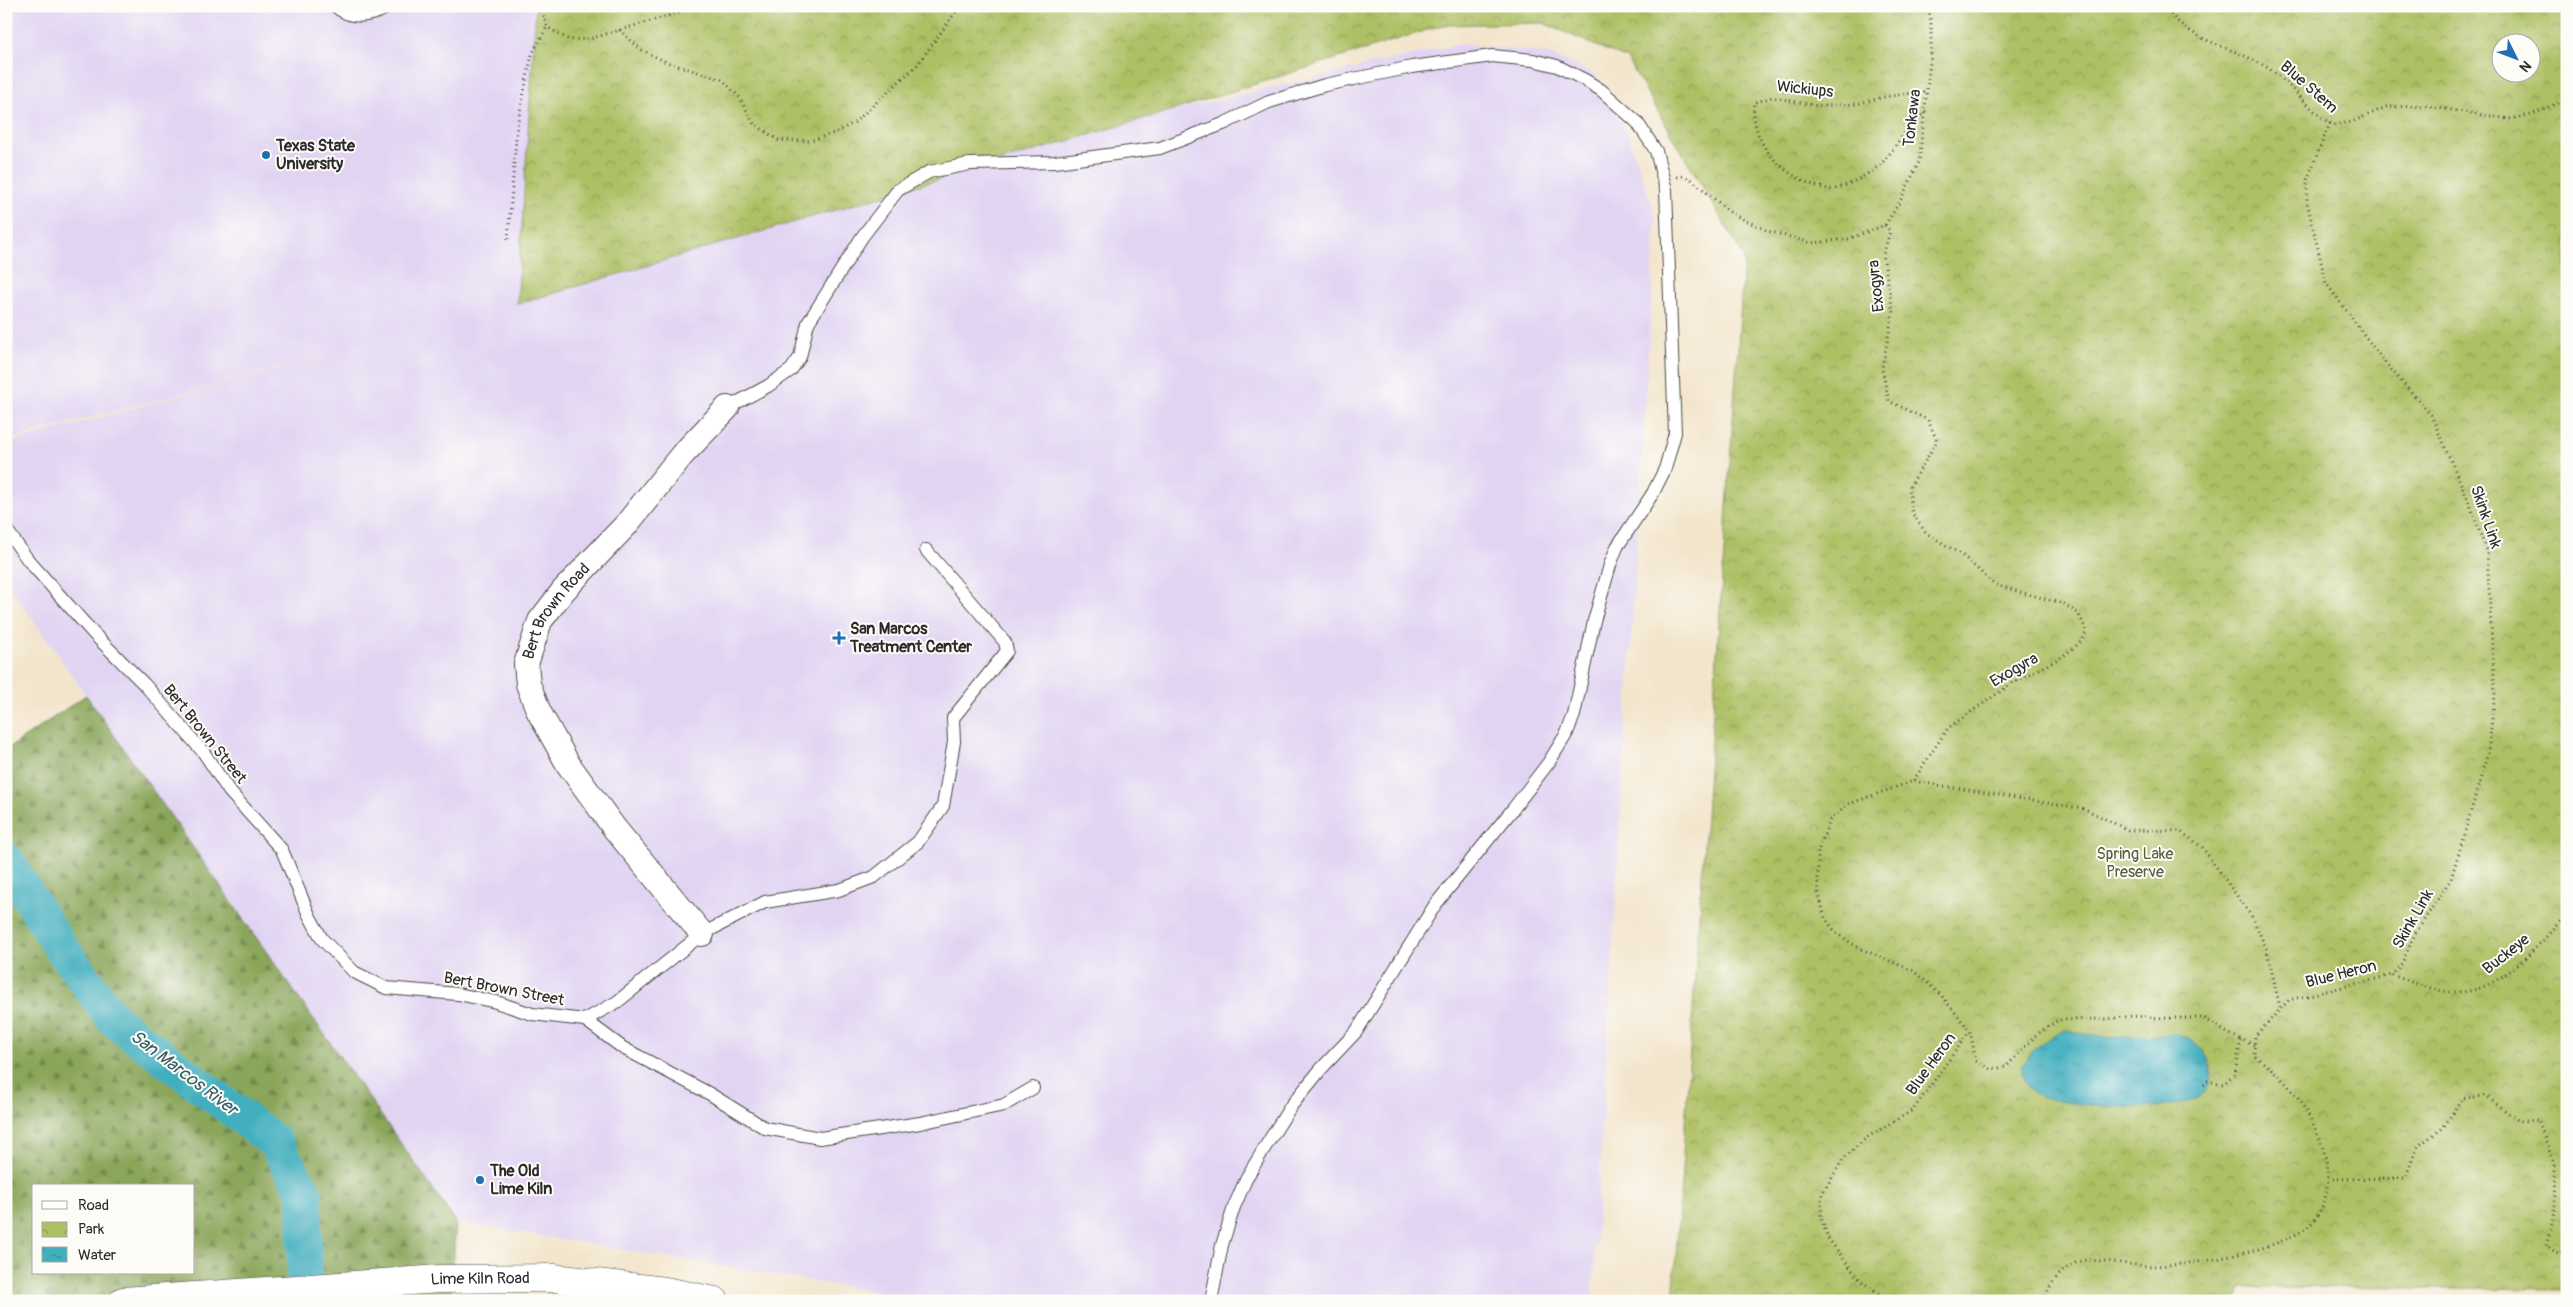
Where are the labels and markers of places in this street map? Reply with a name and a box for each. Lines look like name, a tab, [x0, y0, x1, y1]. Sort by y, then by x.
place label: Texas State University	[275, 136, 356, 174]
marker: Texas State University	[260, 149, 272, 161]
place label: San Marcos Treatment Center	[849, 619, 972, 657]
marker: San Marcos Treatment Center	[832, 631, 846, 645]
place label: The Old Lime Kiln	[489, 1161, 552, 1199]
marker: The Old Lime Kiln	[474, 1174, 486, 1186]

